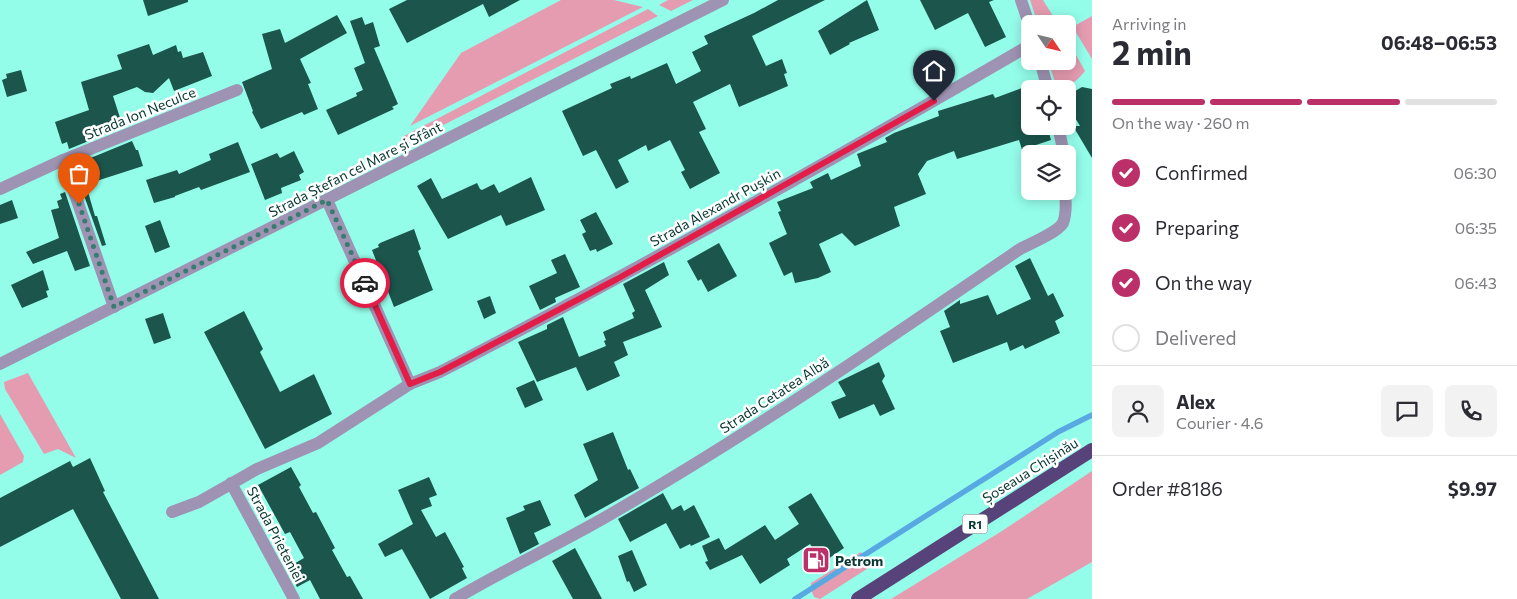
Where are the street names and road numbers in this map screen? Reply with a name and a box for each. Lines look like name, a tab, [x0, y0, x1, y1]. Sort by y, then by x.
street label: Strada Ion Neculce	[82, 83, 198, 143]
street label: Strada Ștefan cel Mare și Sfânt	[265, 118, 445, 221]
street label: Strada Alexandr Pușkin	[647, 164, 784, 251]
street label: Strada Cetatea Albă	[716, 353, 832, 437]
street label: Șoseaua Chișinău	[979, 434, 1082, 507]
street label: Strada Prieteniei	[244, 483, 308, 585]
road number: R1	[962, 514, 988, 534]

